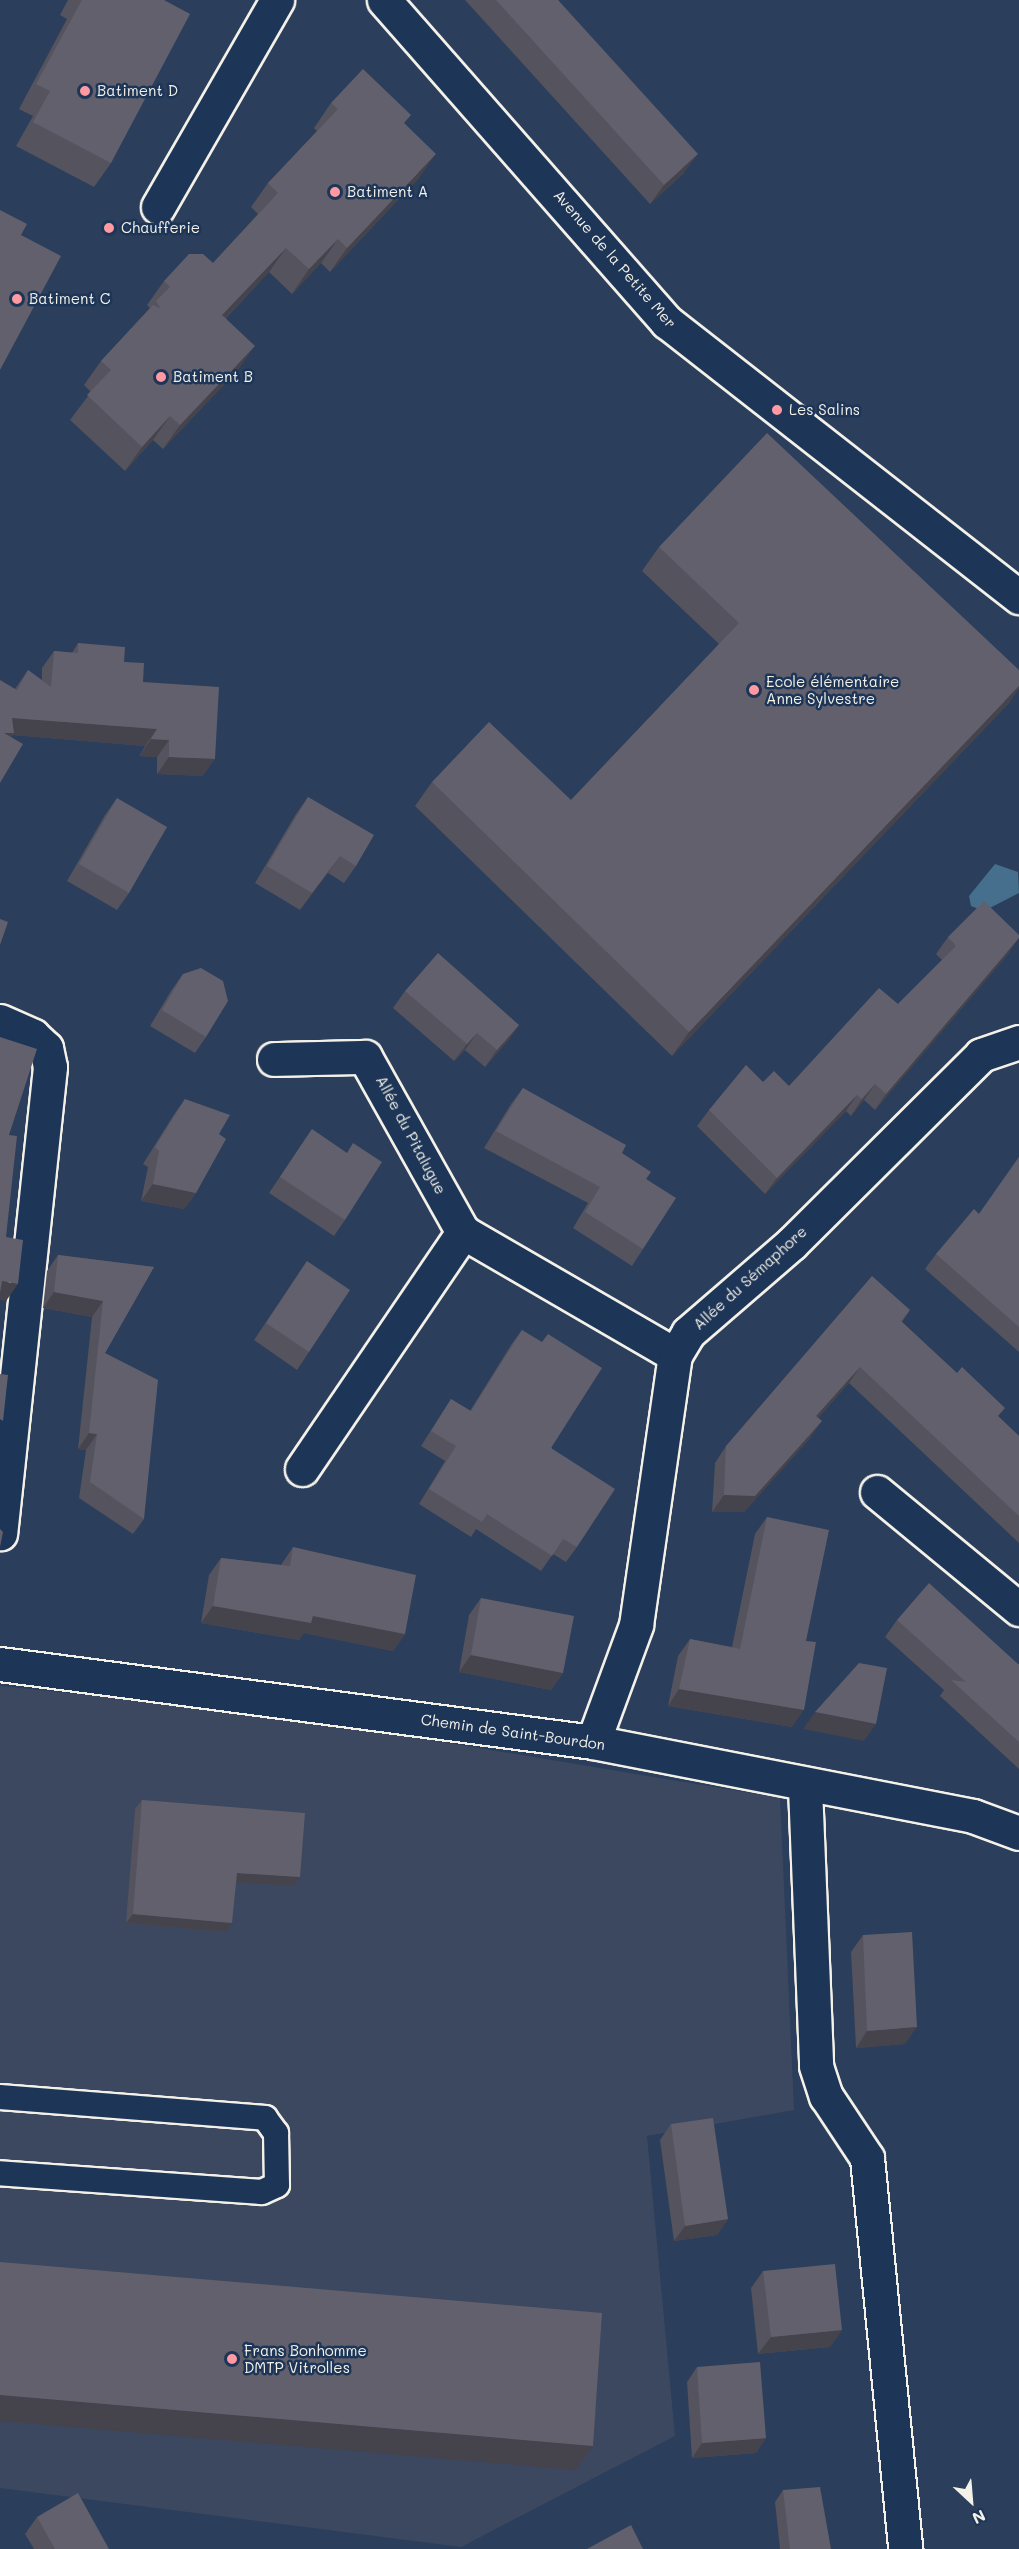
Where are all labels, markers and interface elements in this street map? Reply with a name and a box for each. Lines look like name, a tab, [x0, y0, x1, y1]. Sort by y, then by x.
place label: Batiment D	[97, 82, 178, 100]
marker: Batiment D	[78, 84, 92, 98]
place label: Batiment A	[347, 183, 428, 201]
marker: Batiment A	[328, 185, 342, 199]
street label: Avenue de la Petite Mer	[550, 186, 680, 332]
place label: Chaufferie	[121, 219, 200, 237]
marker: Chaufferie	[102, 221, 116, 235]
place label: Batiment C	[29, 290, 111, 308]
marker: Batiment C	[10, 292, 24, 306]
place label: Batiment B	[173, 368, 253, 386]
marker: Batiment B	[154, 370, 168, 384]
place label: Les Salins	[789, 401, 860, 419]
marker: Les Salins	[770, 403, 784, 417]
place label: Ecole élémentaire Anne Sylvestre	[766, 672, 899, 707]
marker: Ecole élémentaire Anne Sylvestre	[747, 683, 761, 697]
street label: Allée du Pitalugue	[372, 1073, 450, 1197]
street label: Allée du Sémaphore	[690, 1222, 810, 1334]
street label: Chemin de Saint-Bourdon	[420, 1710, 606, 1754]
place label: Frans Bonhomme DMTP Vitrolles	[244, 2341, 367, 2376]
marker: Frans Bonhomme DMTP Vitrolles	[225, 2352, 239, 2366]
north arrow	[941, 2471, 1001, 2531]
text: N	[969, 2506, 989, 2530]

